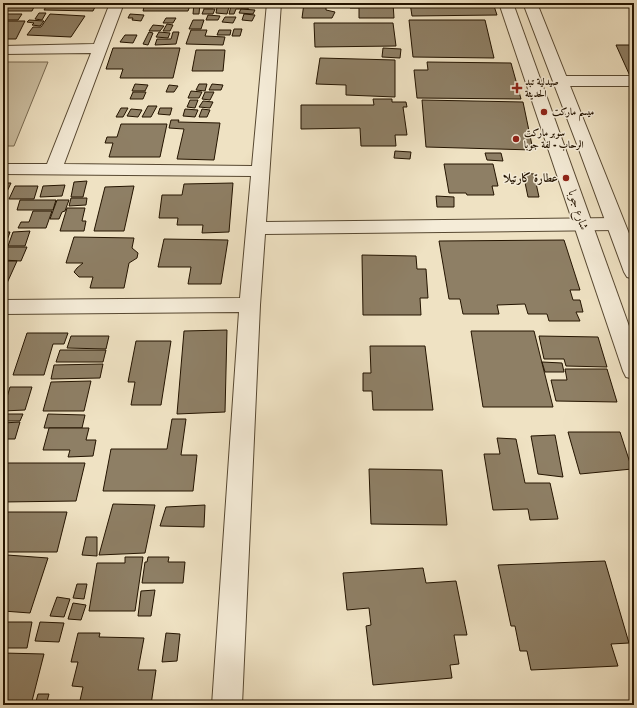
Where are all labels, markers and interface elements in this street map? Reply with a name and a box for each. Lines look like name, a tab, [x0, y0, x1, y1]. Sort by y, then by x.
place label: صيدلية تبد الحديثة	[525, 76, 559, 100]
marker: صيدلية تبد الحديثة	[512, 83, 522, 93]
place label: ميسم ماركت	[552, 106, 594, 122]
marker: ميسم ماركت	[539, 107, 549, 117]
place label: سوبر ماركت الرحاب - لفة جوبا	[524, 127, 584, 151]
marker: سوبر ماركت الرحاب - لفة جوبا	[511, 134, 521, 144]
place label: عطارة كارتيلا	[503, 171, 558, 186]
marker: عطارة كارتيلا	[561, 173, 571, 183]
street label: شارع جوبا	[562, 188, 592, 233]

